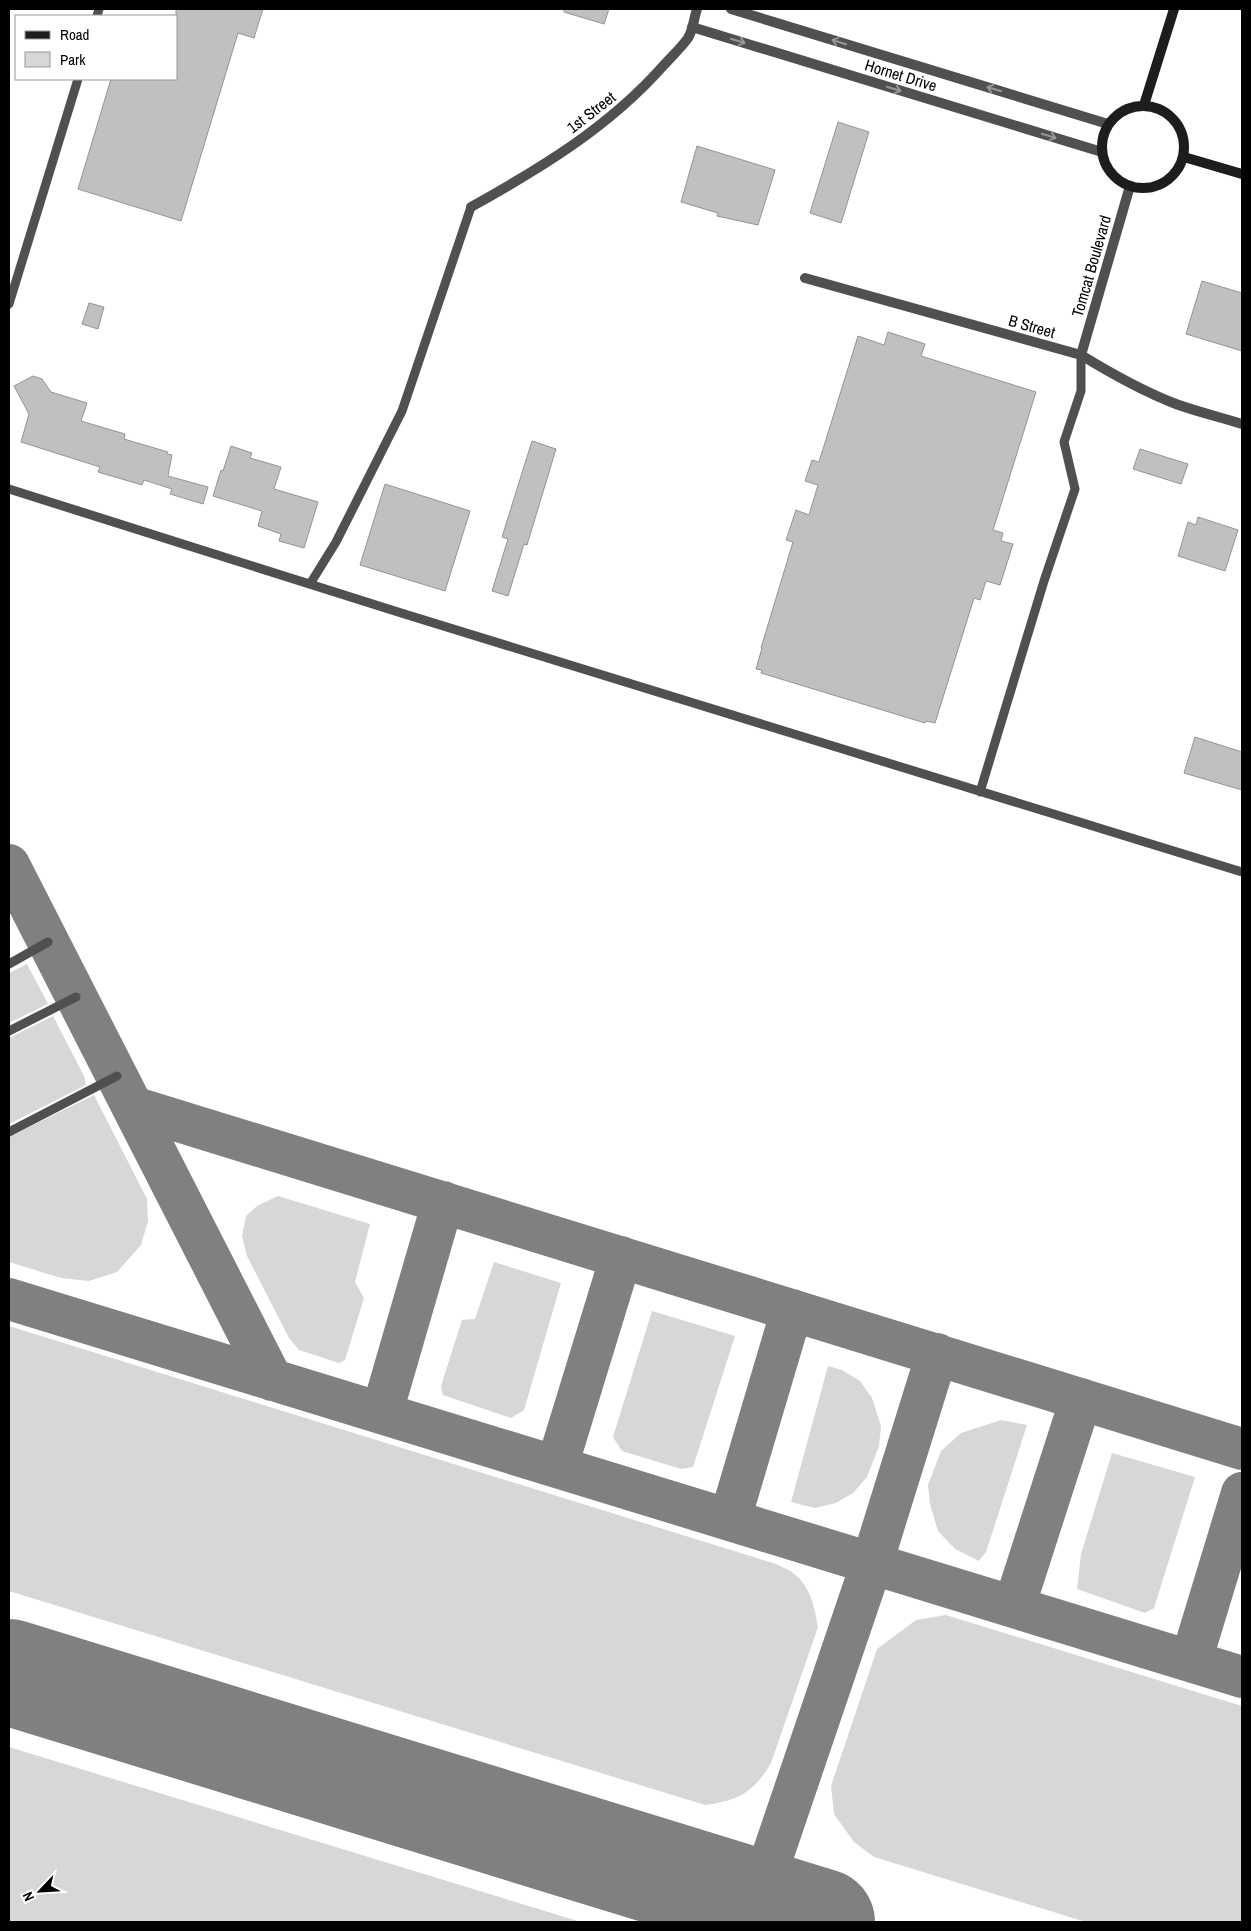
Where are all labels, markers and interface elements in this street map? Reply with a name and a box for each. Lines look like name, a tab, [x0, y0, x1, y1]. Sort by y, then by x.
legend	[15, 15, 178, 80]
text: Road	[60, 24, 89, 45]
one-way arrow	[831, 36, 847, 46]
one-way arrow	[730, 37, 746, 47]
text: Park	[60, 49, 86, 70]
street label: Hornet Drive	[862, 54, 940, 96]
one-way arrow	[885, 84, 901, 94]
one-way arrow	[987, 84, 1003, 94]
street label: 1st Street	[562, 86, 620, 138]
one-way arrow	[1041, 131, 1057, 141]
street label: Tomcat Boulevard	[1066, 212, 1116, 320]
street label: B Street	[1006, 309, 1058, 343]
north arrow	[15, 1866, 65, 1916]
text: N	[18, 1889, 38, 1904]

